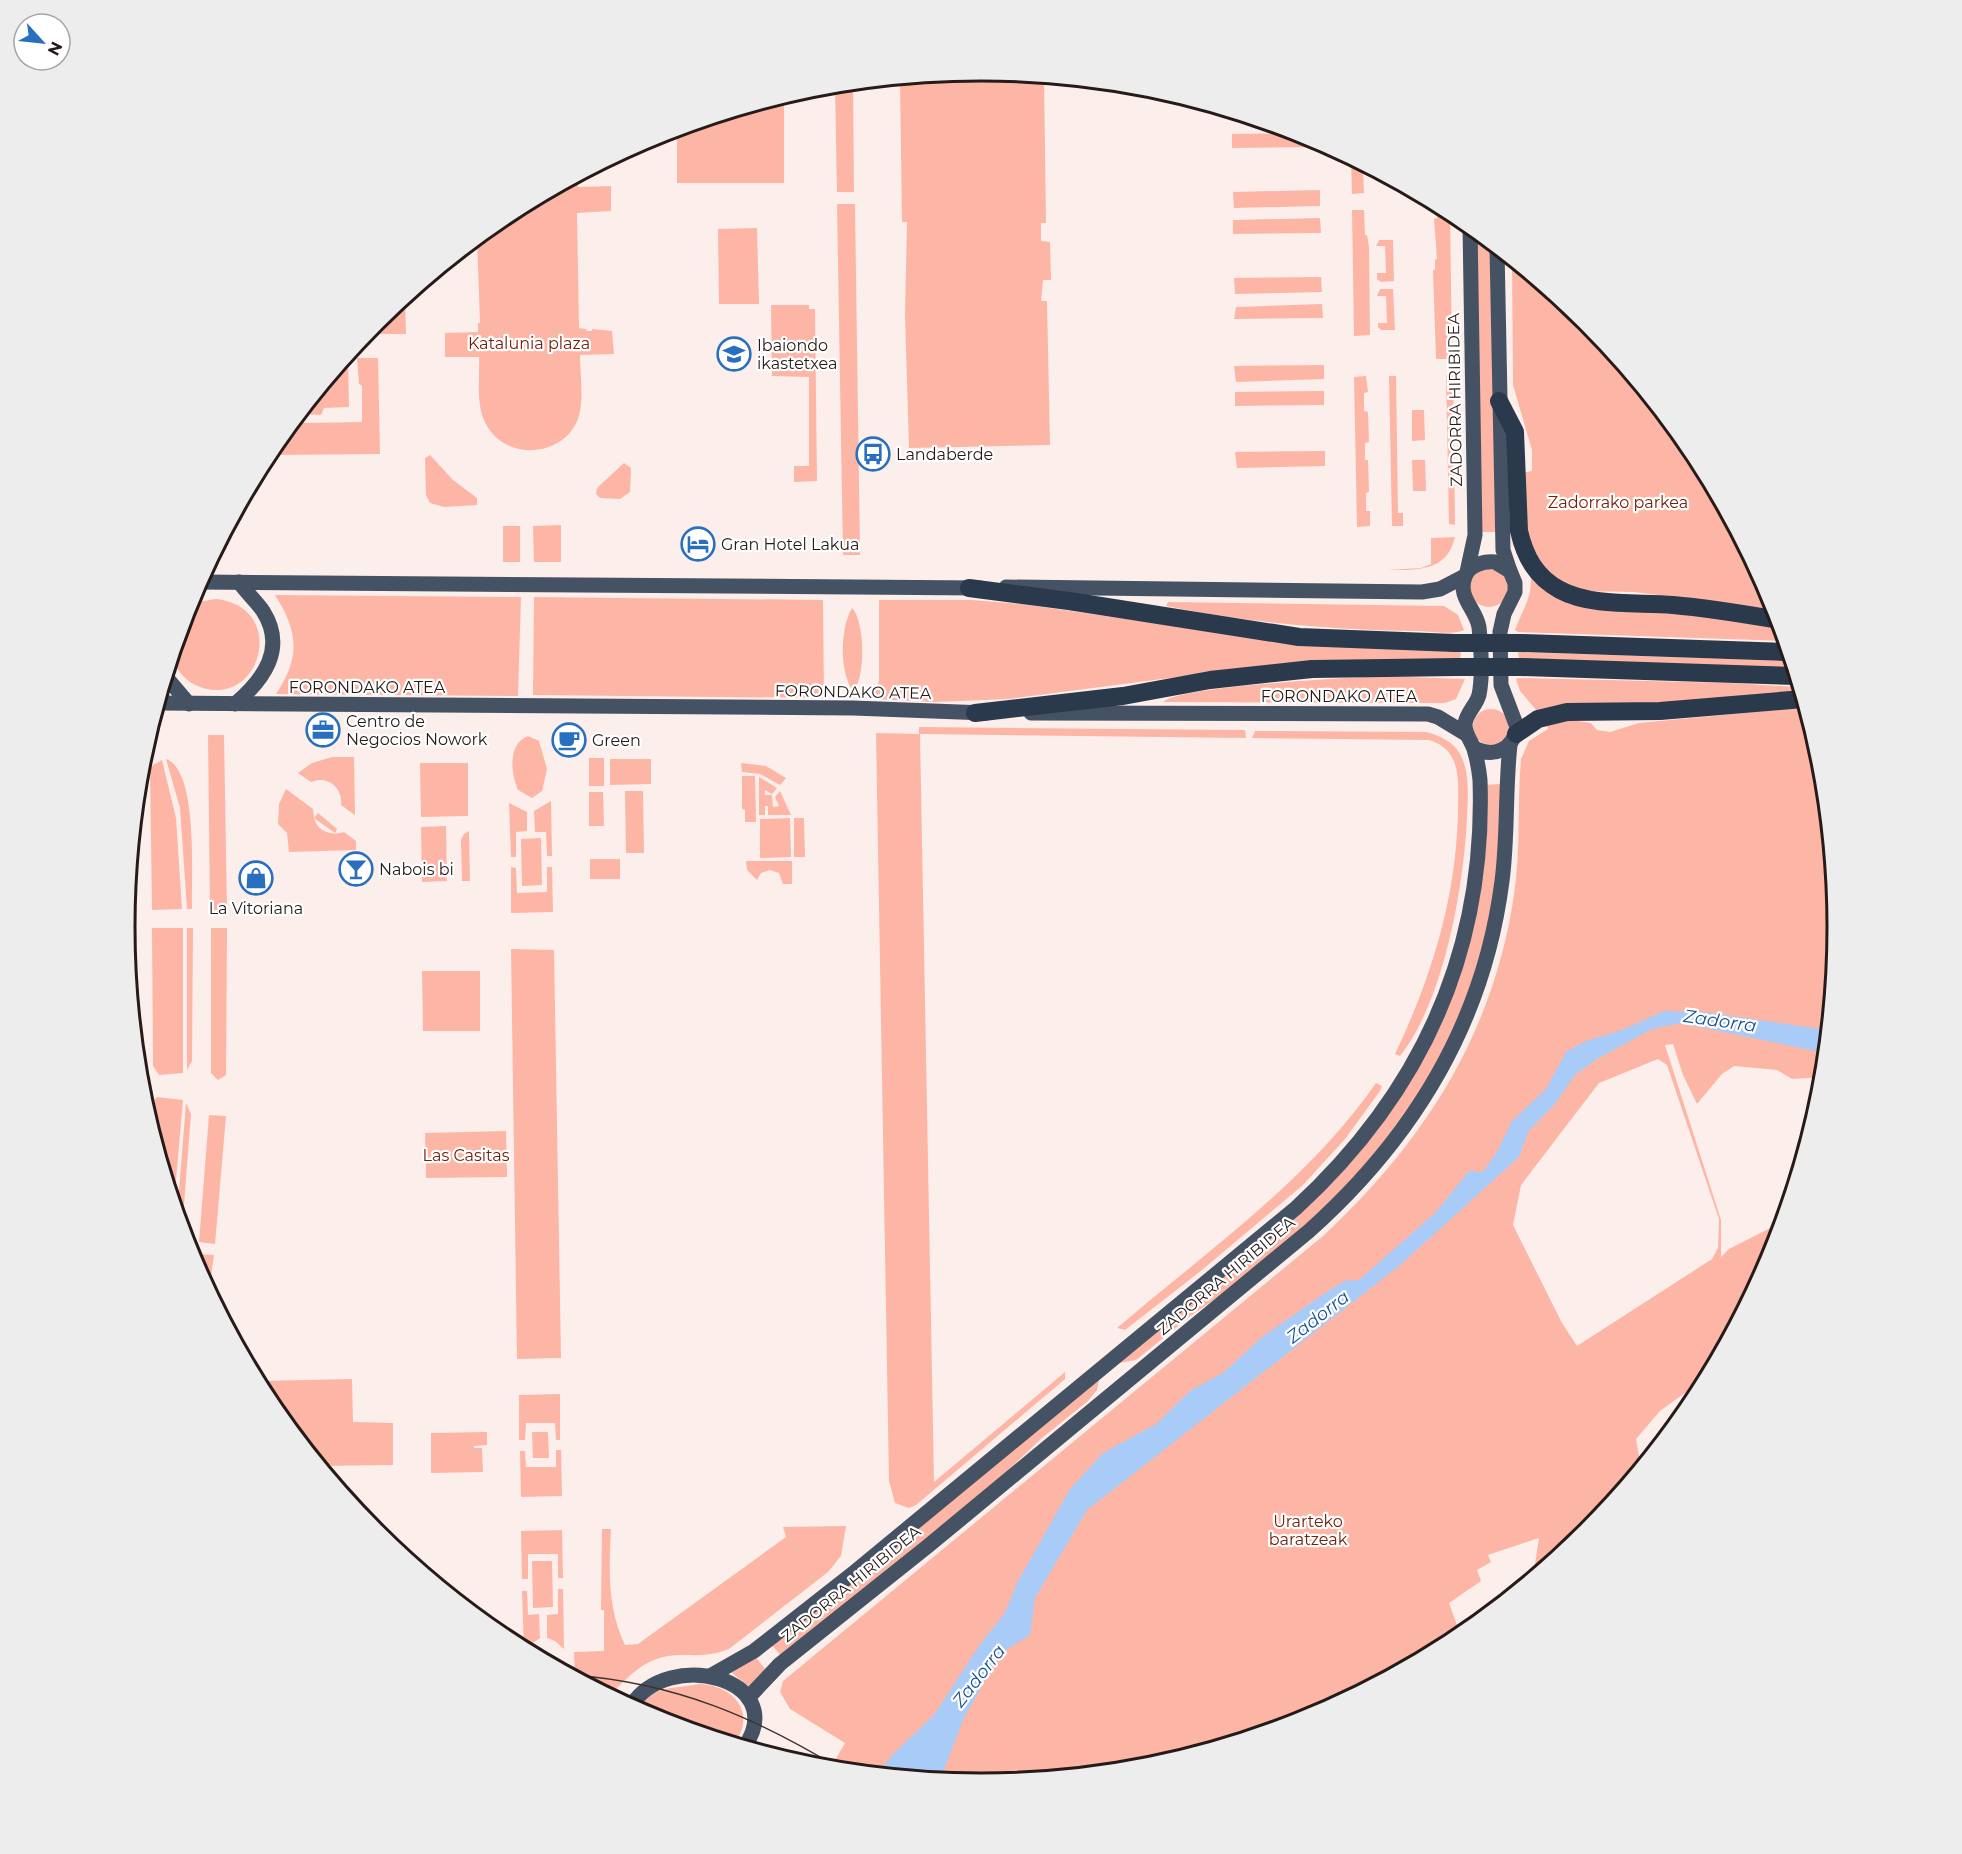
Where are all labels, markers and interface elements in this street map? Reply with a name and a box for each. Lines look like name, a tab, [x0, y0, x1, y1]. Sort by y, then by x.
north arrow	[12, 12, 72, 72]
text: N	[44, 39, 66, 59]
street label: ZADORRA HIRIBIDEA	[1444, 312, 1466, 487]
park label: Katalunia plaza	[468, 334, 590, 353]
school or university icon: Ibaiondo ikastetxea	[716, 336, 752, 372]
place label: Ibaiondo ikastetxea	[757, 336, 837, 373]
bus stop icon: Landaberde	[855, 436, 891, 472]
place label: Landaberde	[896, 445, 993, 464]
park label: Zadorrako parkea	[1548, 493, 1688, 512]
hotel icon: Gran Hotel Lakua	[680, 526, 716, 562]
place label: Gran Hotel Lakua	[721, 535, 859, 554]
street label: FORONDAKO ATEA	[289, 678, 446, 697]
street label: FORONDAKO ATEA	[775, 681, 932, 703]
street label: FORONDAKO ATEA	[1261, 687, 1418, 706]
office icon: Centro de Negocios Nowork	[305, 712, 341, 748]
place label: Centro de Negocios Nowork	[346, 712, 488, 749]
cafe icon: Green	[551, 722, 587, 758]
place label: Green	[592, 731, 641, 750]
bar icon: Nabois bi	[338, 851, 374, 887]
shop icon: La Vitoriana	[238, 860, 274, 896]
place label: Nabois bi	[379, 860, 454, 879]
place label: La Vitoriana	[209, 899, 303, 918]
water label: Zadorra	[1681, 1005, 1758, 1037]
park label: Las Casitas	[423, 1146, 510, 1165]
street label: ZADORRA HIRIBIDEA	[1153, 1213, 1299, 1339]
water label: Zadorra	[1282, 1286, 1354, 1349]
park label: Urarteko baratzeak	[1269, 1512, 1348, 1549]
street label: ZADORRA HIRIBIDEA	[777, 1522, 925, 1646]
water label: Zadorra	[947, 1640, 1010, 1712]

